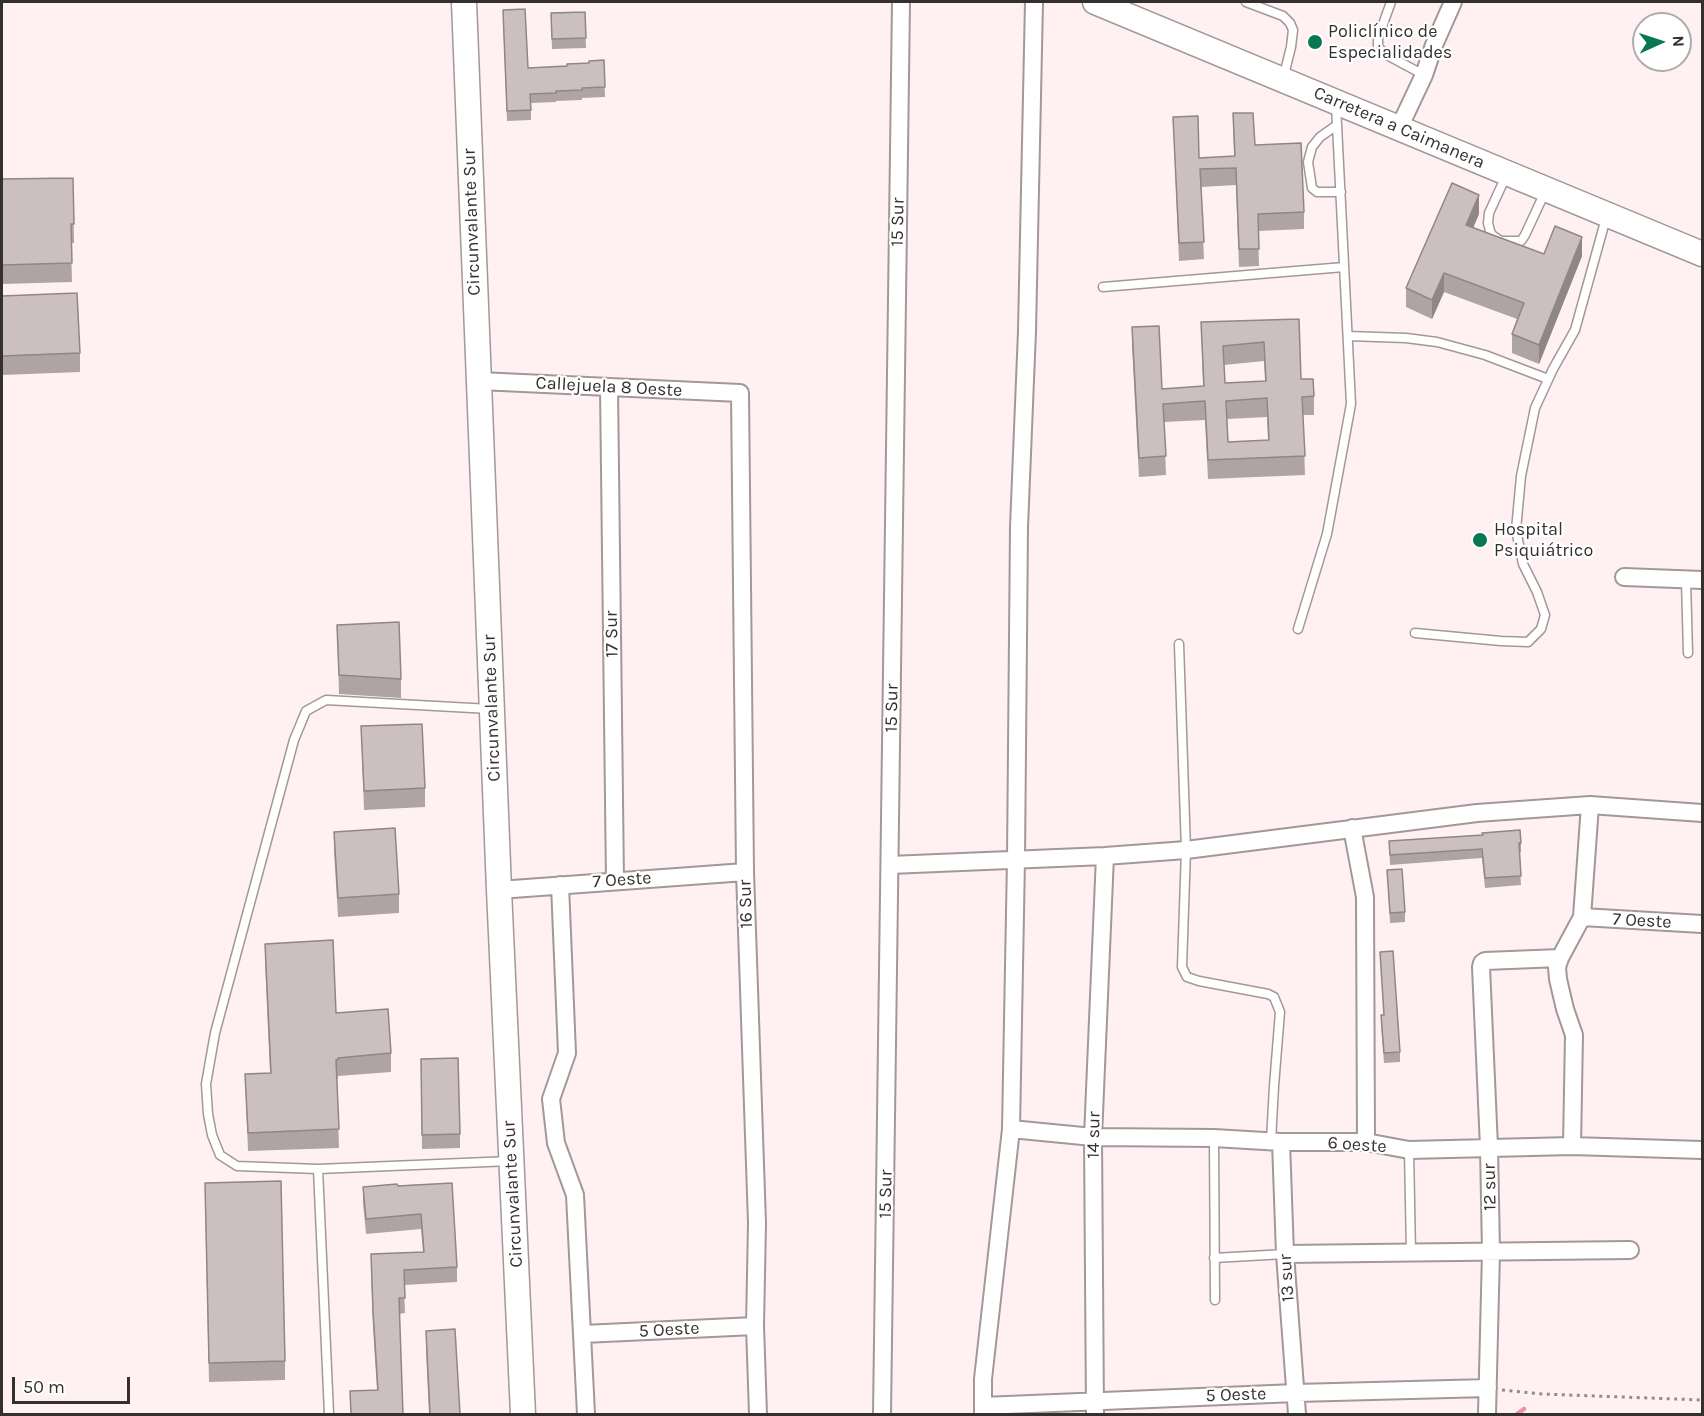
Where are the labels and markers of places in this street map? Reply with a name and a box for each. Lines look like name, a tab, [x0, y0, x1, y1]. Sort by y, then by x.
place label: Policlínico de Especialidades	[1328, 21, 1452, 63]
marker: Policlínico de Especialidades	[1306, 33, 1324, 51]
place label: Hospital Psiquiátrico	[1494, 519, 1593, 562]
marker: Hospital Psiquiátrico	[1471, 531, 1489, 549]

